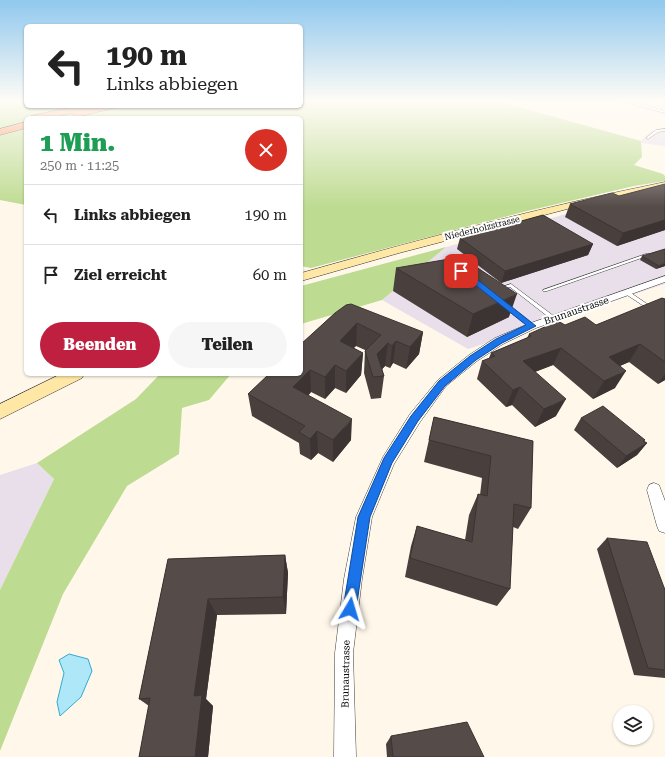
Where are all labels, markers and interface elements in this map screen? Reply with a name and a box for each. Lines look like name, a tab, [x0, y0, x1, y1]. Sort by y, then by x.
text: 190 m	[106, 39, 187, 72]
icon: left	[40, 40, 92, 92]
text: Links abbiegen	[106, 73, 238, 94]
text: 1 Min.	[40, 129, 115, 157]
button: close	[245, 129, 287, 171]
text: 250 m · 11:25	[40, 158, 119, 173]
icon: left	[40, 204, 62, 226]
text: Links abbiegen	[74, 206, 191, 224]
text: 190 m	[244, 206, 287, 224]
street label: Niederholzstrasse	[443, 214, 521, 242]
pin	[444, 254, 478, 288]
icon: arrive	[450, 260, 472, 282]
icon: arrive	[40, 264, 62, 286]
text: Ziel erreicht	[74, 266, 167, 284]
text: 60 m	[253, 266, 287, 284]
street label: Brunaustrasse	[542, 294, 611, 327]
button: Beenden	[40, 322, 160, 368]
button: Teilen	[168, 322, 287, 368]
position arrow	[329, 588, 371, 630]
street label: Brunaustrasse	[339, 639, 352, 708]
map controls	[613, 705, 653, 745]
button: layers	[613, 705, 653, 745]

